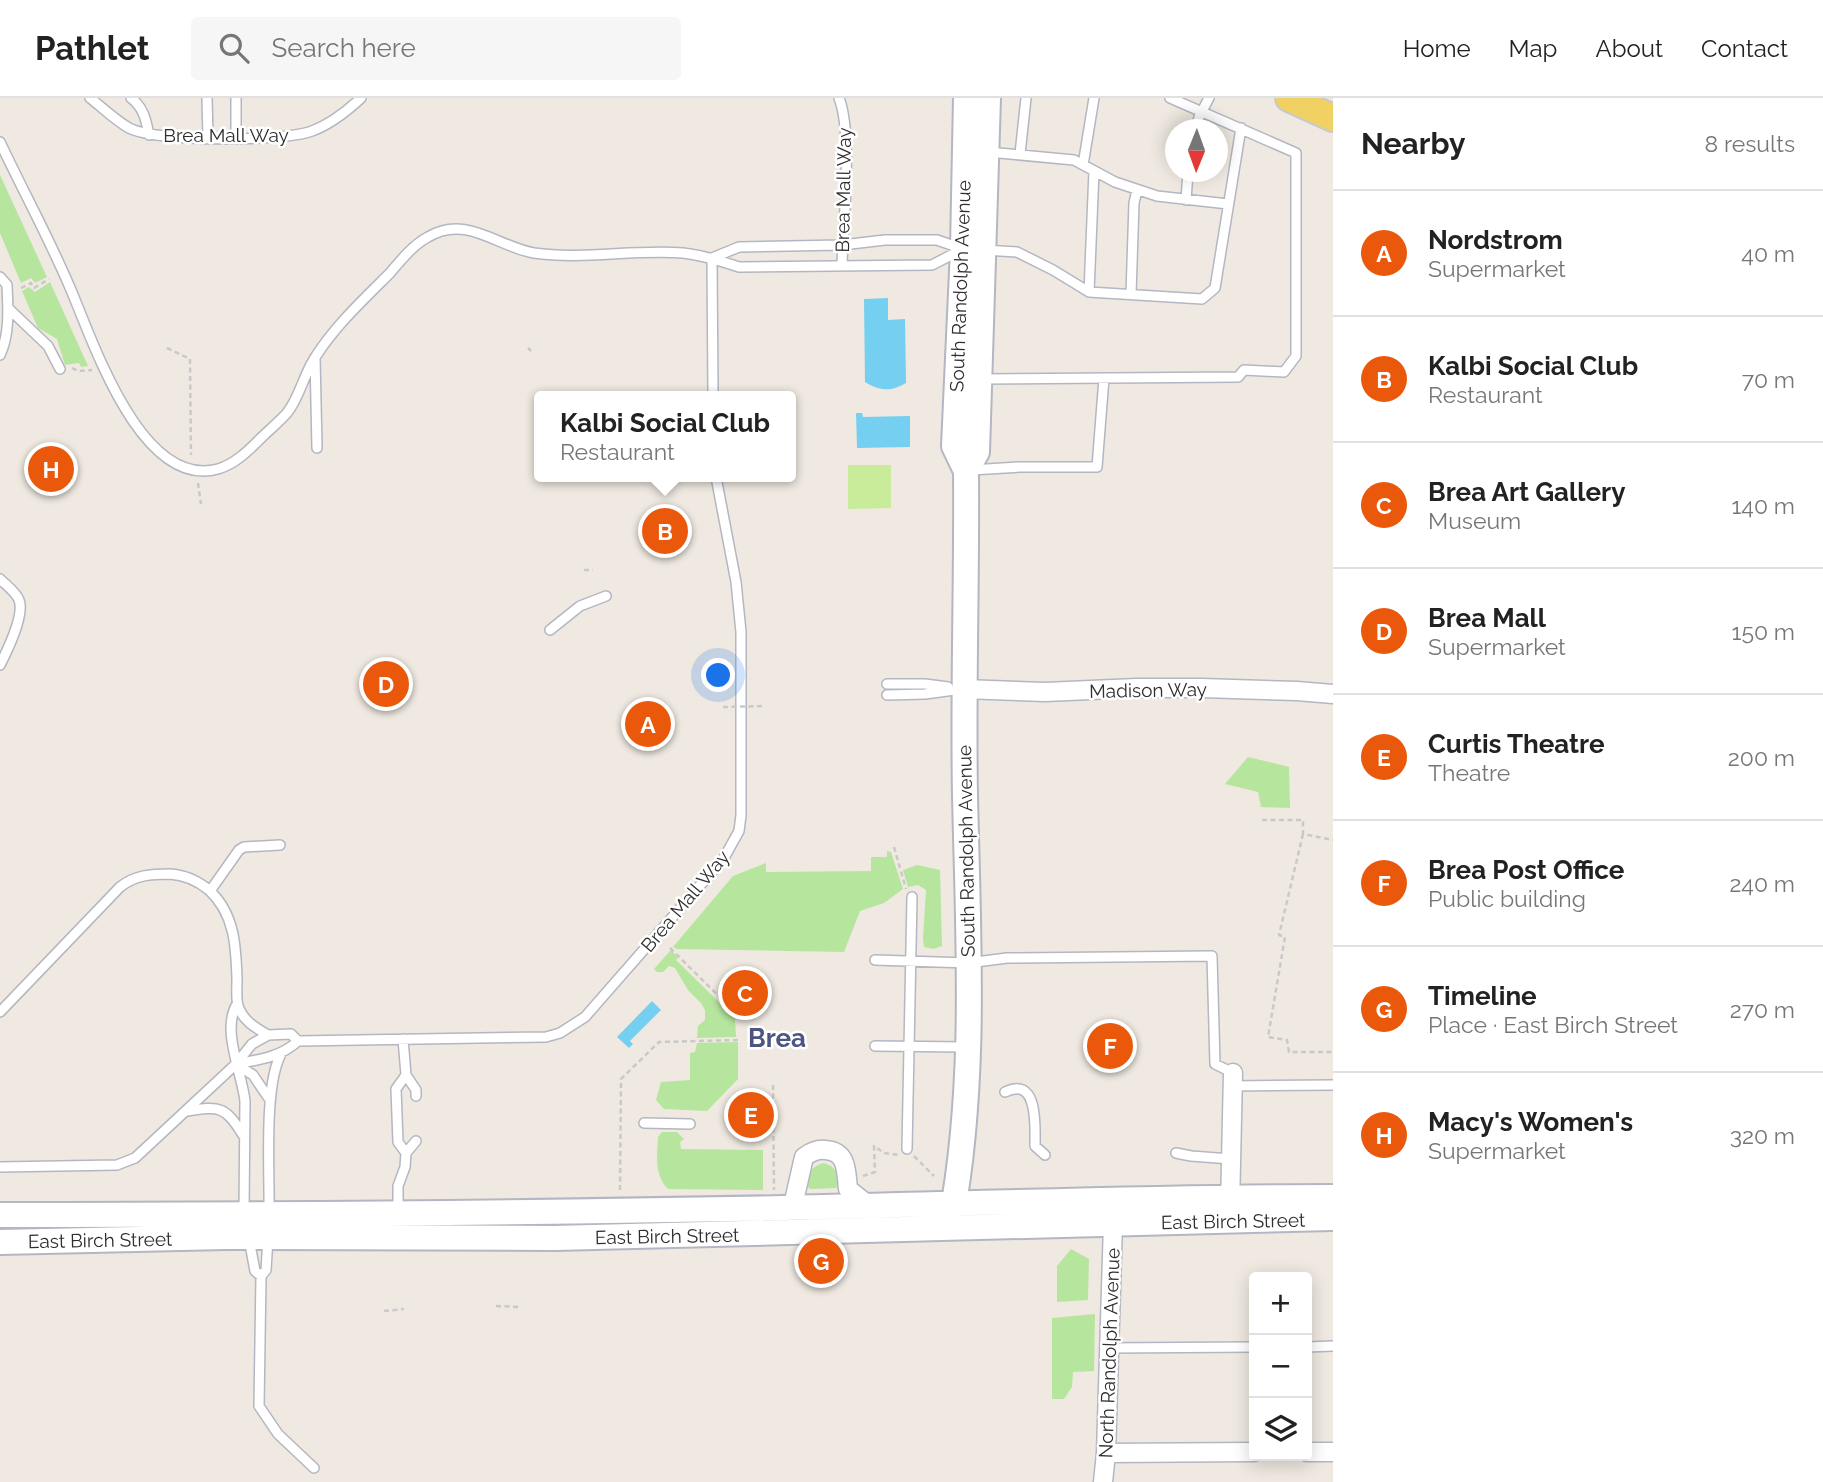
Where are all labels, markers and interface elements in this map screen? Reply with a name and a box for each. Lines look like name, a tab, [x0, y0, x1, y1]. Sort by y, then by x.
search box	[191, 17, 681, 80]
text: Pathlet	[35, 29, 149, 68]
icon: search	[215, 29, 253, 67]
text: Search here	[271, 33, 416, 63]
text: Home	[1403, 34, 1471, 63]
text: Map	[1509, 34, 1557, 63]
text: About	[1595, 34, 1663, 63]
text: Contact	[1701, 34, 1788, 63]
north arrow	[1165, 119, 1228, 182]
street label: Brea Mall Way	[163, 124, 289, 146]
text: Nearby	[1361, 126, 1465, 161]
street label: Brea Mall Way	[831, 127, 855, 253]
text: 8 results	[1704, 130, 1795, 157]
street label: South Randolph Avenue	[945, 180, 975, 392]
text: Nordstrom	[1428, 225, 1563, 255]
text: A	[1376, 240, 1392, 267]
text: 40 m	[1741, 240, 1795, 267]
text: Supermarket	[1428, 255, 1566, 282]
text: Kalbi Social Club	[1428, 351, 1638, 381]
text: B	[1376, 366, 1392, 393]
text: 70 m	[1742, 366, 1795, 393]
text: Restaurant	[1428, 381, 1543, 408]
popup	[534, 391, 796, 482]
text: Kalbi Social Club	[560, 408, 770, 438]
text: Restaurant	[560, 438, 675, 465]
pin: H	[28, 443, 74, 495]
text: Brea Art Gallery	[1428, 477, 1625, 507]
text: C	[1376, 492, 1392, 519]
text: 140 m	[1732, 492, 1795, 519]
pin: B	[642, 505, 688, 557]
text: Museum	[1428, 507, 1521, 534]
text: Brea Mall	[1428, 603, 1546, 633]
text: D	[1376, 618, 1392, 645]
text: 150 m	[1732, 618, 1795, 645]
text: Supermarket	[1428, 633, 1566, 660]
pin: D	[363, 658, 409, 710]
your location	[701, 658, 735, 692]
street label: Madison Way	[1089, 678, 1207, 702]
pin: A	[625, 698, 671, 750]
text: Curtis Theatre	[1428, 729, 1605, 759]
text: E	[1377, 744, 1391, 771]
text: 200 m	[1728, 744, 1795, 771]
street label: South Randolph Avenue	[953, 745, 979, 957]
text: Theatre	[1428, 759, 1510, 786]
street label: Brea Mall Way	[636, 846, 734, 956]
text: Brea Post Office	[1428, 855, 1624, 885]
text: F	[1377, 870, 1391, 897]
text: 240 m	[1729, 870, 1795, 897]
text: Public building	[1428, 885, 1586, 912]
pin: C	[722, 967, 768, 1019]
text: Timeline	[1428, 981, 1537, 1011]
text: G	[1376, 996, 1392, 1023]
text: 270 m	[1730, 996, 1795, 1023]
text: Place · East Birch Street	[1428, 1011, 1678, 1038]
pin: F	[1087, 1020, 1133, 1072]
district label: Brea	[748, 1023, 806, 1053]
pin: E	[728, 1089, 774, 1141]
text: Macy's Women's	[1428, 1107, 1633, 1137]
text: H	[1375, 1122, 1393, 1149]
text: 320 m	[1730, 1122, 1795, 1149]
text: Supermarket	[1428, 1137, 1566, 1164]
street label: East Birch Street	[1161, 1209, 1306, 1233]
street label: East Birch Street	[595, 1224, 740, 1248]
street label: East Birch Street	[28, 1228, 173, 1252]
pin: G	[798, 1235, 844, 1287]
street label: North Randolph Avenue	[1094, 1247, 1124, 1459]
map controls	[1249, 1272, 1312, 1461]
button: +	[1249, 1272, 1312, 1335]
button: −	[1249, 1335, 1312, 1398]
button: layers	[1249, 1398, 1312, 1461]

